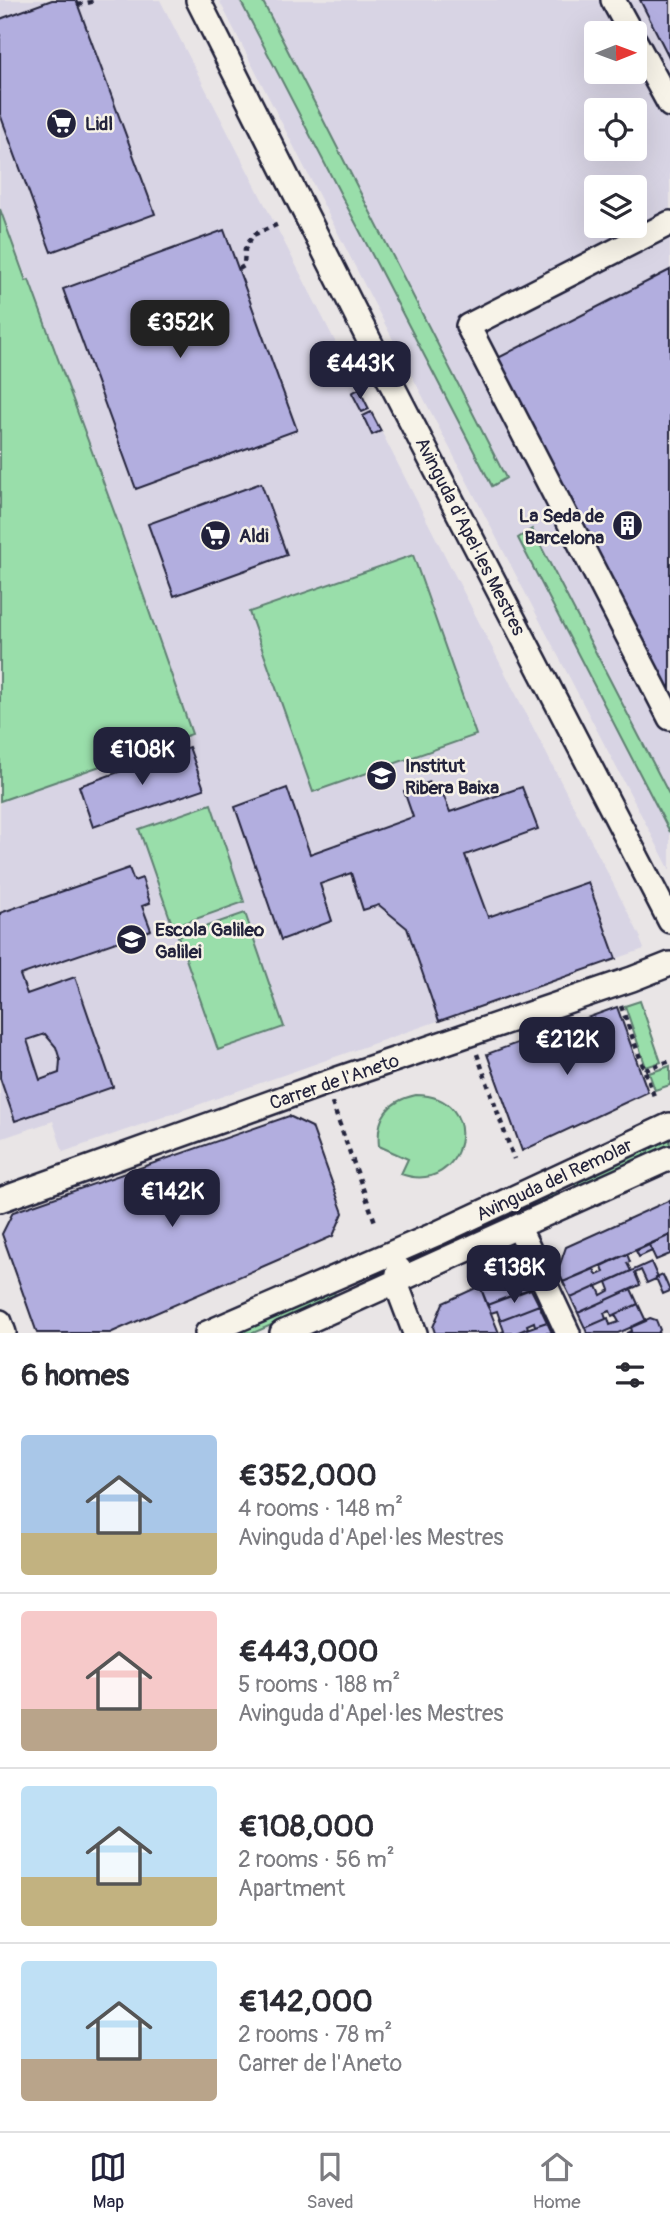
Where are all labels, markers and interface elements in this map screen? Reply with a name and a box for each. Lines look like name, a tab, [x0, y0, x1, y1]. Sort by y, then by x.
north arrow	[584, 21, 648, 84]
map controls	[584, 21, 647, 238]
button: locate	[584, 98, 647, 161]
supermarket icon: Lidl	[45, 106, 79, 140]
place label: Lidl	[85, 112, 113, 136]
button: layers	[584, 175, 647, 238]
pin: €352K	[131, 300, 229, 360]
text: €352K	[146, 308, 214, 337]
pin: €443K	[311, 342, 409, 401]
text: €443K	[326, 349, 394, 378]
street label: Avinguda d'Apel·les Mestres	[410, 433, 531, 640]
place label: La Seda de Barcelona	[519, 504, 605, 550]
building icon: La Seda de Barcelona	[610, 509, 644, 543]
supermarket icon: Aldi	[199, 518, 233, 552]
place label: Aldi	[239, 524, 269, 548]
pin: €108K	[93, 728, 191, 787]
text: €108K	[109, 735, 175, 764]
place label: Institut Ribera Baixa	[405, 754, 499, 800]
school or university icon: Institut Ribera Baixa	[365, 759, 399, 793]
place label: Escola Galileo Galilei	[155, 918, 265, 964]
school or university icon: Escola Galileo Galilei	[115, 923, 149, 957]
pin: €212K	[518, 1018, 616, 1077]
text: €212K	[535, 1025, 599, 1054]
street label: Carrer de l'Aneto	[266, 1049, 402, 1115]
street label: Avinguda del Remolar	[472, 1133, 637, 1227]
pin: €142K	[123, 1170, 221, 1229]
text: €142K	[140, 1177, 204, 1206]
pin: €138K	[465, 1246, 563, 1305]
text: €138K	[483, 1253, 545, 1282]
icon: filters	[611, 1356, 649, 1394]
text: 6 homes	[21, 1357, 129, 1394]
text: €352,000	[238, 1457, 377, 1494]
icon: home	[77, 1463, 161, 1547]
text: 4 rooms · 148 m²	[238, 1494, 403, 1523]
text: Avinguda d'Apel·les Mestres	[238, 1523, 504, 1552]
text: €443,000	[238, 1633, 378, 1670]
icon: home	[77, 1639, 161, 1723]
text: 5 rooms · 188 m²	[238, 1670, 400, 1699]
text: Avinguda d'Apel·les Mestres	[238, 1699, 504, 1728]
text: €108,000	[238, 1808, 374, 1845]
icon: home	[77, 1814, 161, 1898]
text: 2 rooms · 56 m²	[238, 1845, 395, 1874]
text: Apartment	[238, 1874, 345, 1903]
text: €142,000	[238, 1983, 373, 2020]
icon: home	[77, 1989, 161, 2073]
text: 2 rooms · 78 m²	[238, 2020, 392, 2049]
text: Carrer de l'Aneto	[238, 2049, 402, 2078]
tab: Map	[89, 2148, 127, 2214]
tab: Saved	[306, 2148, 354, 2214]
tab: Home	[533, 2148, 581, 2214]

